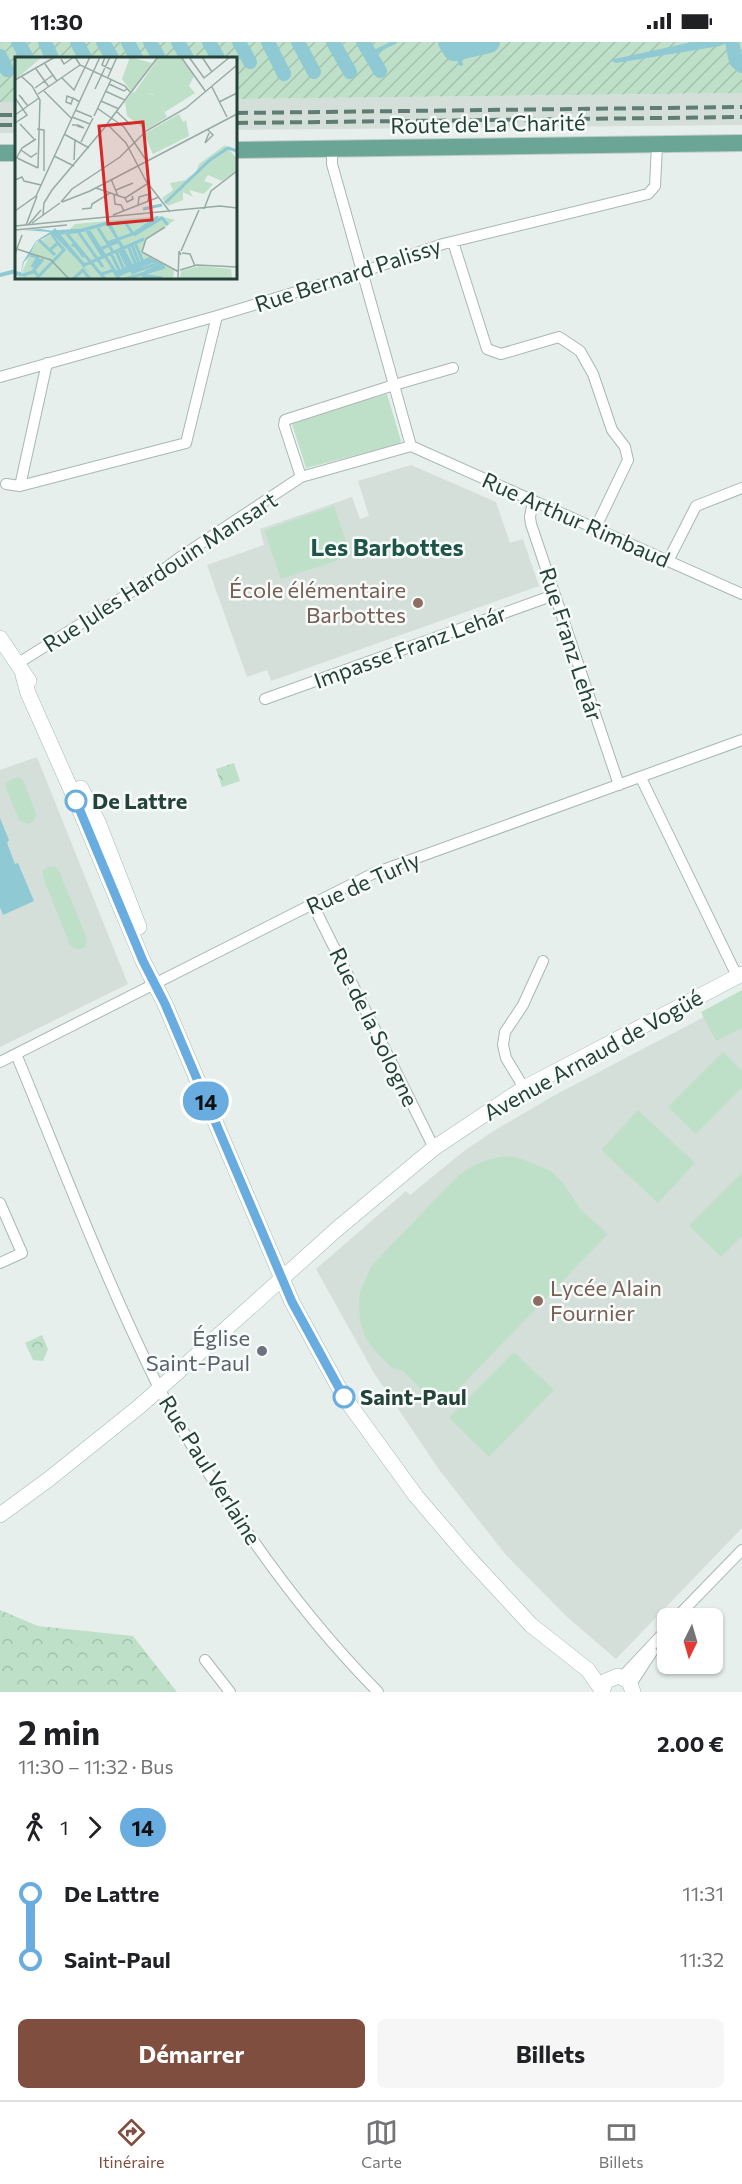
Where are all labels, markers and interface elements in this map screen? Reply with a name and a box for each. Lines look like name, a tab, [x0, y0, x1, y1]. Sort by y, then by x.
text: 11:30	[30, 8, 83, 35]
inset map	[15, 57, 237, 279]
street label: Route de La Charité	[390, 108, 586, 139]
street label: Rue Bernard Palissy	[251, 232, 444, 317]
street label: Rue Arthur Rimbaud	[478, 466, 674, 573]
street label: Rue Jules Hardouin Mansart	[37, 486, 282, 658]
district label: Les Barbottes	[310, 532, 464, 561]
street label: Rue Franz Lehár	[534, 564, 609, 724]
place label: École élémentaire Barbottes	[229, 576, 406, 628]
marker: École élémentaire Barbottes	[411, 596, 425, 610]
street label: Impasse Franz Lehár	[310, 599, 510, 694]
place label: De Lattre	[92, 787, 187, 814]
marker: De Lattre	[65, 790, 87, 812]
street label: Rue de Turly	[302, 845, 424, 920]
street label: Rue de la Sologne	[324, 943, 425, 1111]
street label: Avenue Arnaud de Vogüé	[479, 983, 707, 1126]
line badge: 14	[179, 1082, 233, 1120]
text: 14	[195, 1089, 217, 1114]
place label: Lycée Alain Fournier	[550, 1274, 662, 1326]
marker: Lycée Alain Fournier	[531, 1294, 545, 1308]
place label: Église Saint-Paul	[146, 1324, 250, 1376]
marker: Église Saint-Paul	[255, 1344, 269, 1358]
place label: Saint-Paul	[360, 1383, 467, 1410]
marker: Saint-Paul	[333, 1386, 355, 1408]
street label: Rue Paul Verlaine	[154, 1390, 267, 1549]
north arrow	[657, 1608, 723, 1674]
map controls	[657, 1608, 723, 1674]
text: 2 min	[18, 1711, 100, 1752]
text: 2.00 €	[657, 1730, 724, 1757]
text: 11:30 – 11:32 · Bus	[18, 1754, 174, 1778]
icon: walk	[18, 1811, 51, 1844]
icon: forward	[78, 1811, 111, 1844]
text: 1	[60, 1815, 69, 1839]
text: 14	[132, 1815, 154, 1840]
text: De Lattre	[64, 1880, 159, 1907]
text: 11:31	[682, 1881, 724, 1905]
text: Saint-Paul	[64, 1946, 171, 1973]
text: 11:32	[680, 1947, 724, 1971]
button: Démarrer	[18, 2019, 365, 2088]
button: Billets	[377, 2019, 724, 2088]
tab: Itinéraire	[98, 2116, 164, 2171]
tab: Carte	[361, 2116, 402, 2171]
tab: Billets	[599, 2116, 644, 2171]

